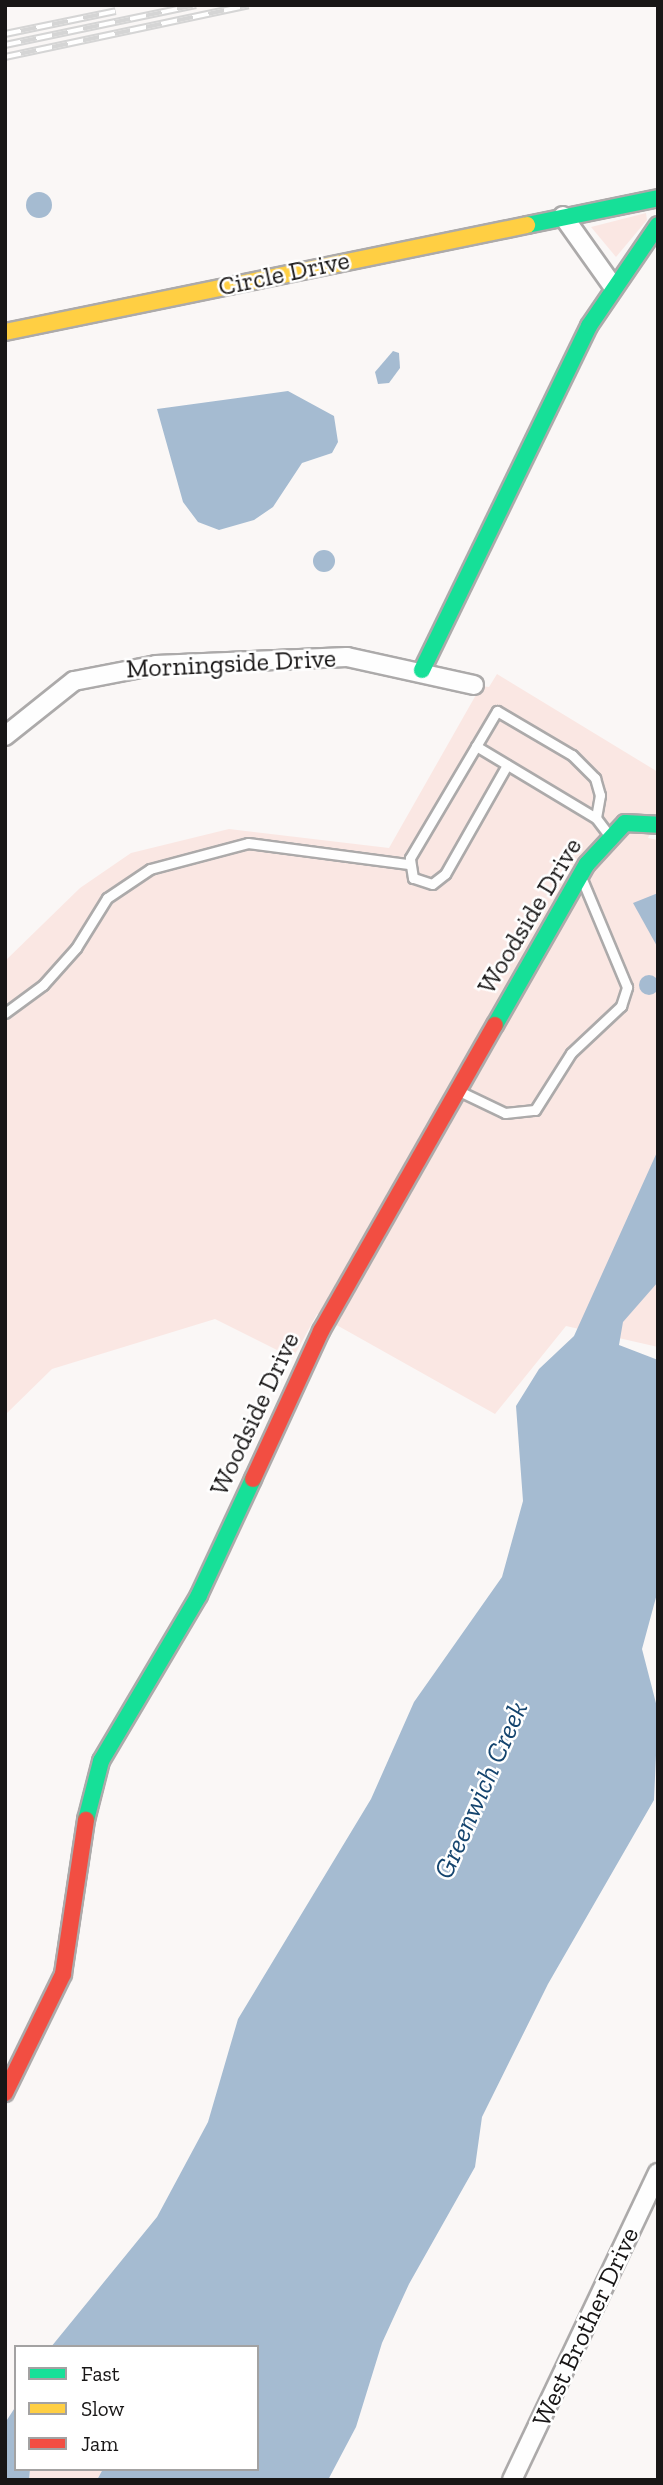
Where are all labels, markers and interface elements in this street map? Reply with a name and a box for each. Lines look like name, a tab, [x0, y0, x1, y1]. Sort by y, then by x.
street label: Circle Drive	[216, 245, 352, 303]
street label: Morningside Drive	[125, 643, 337, 685]
street label: Woodside Drive	[471, 832, 589, 1000]
street label: Woodside Drive	[204, 1328, 306, 1500]
water label: Greenwich Creek	[427, 1696, 535, 1884]
street label: West Brother Drive	[526, 2222, 646, 2432]
legend	[14, 2345, 259, 2471]
text: Fast	[81, 2361, 120, 2386]
text: Slow	[81, 2396, 124, 2421]
text: Jam	[81, 2431, 118, 2456]

